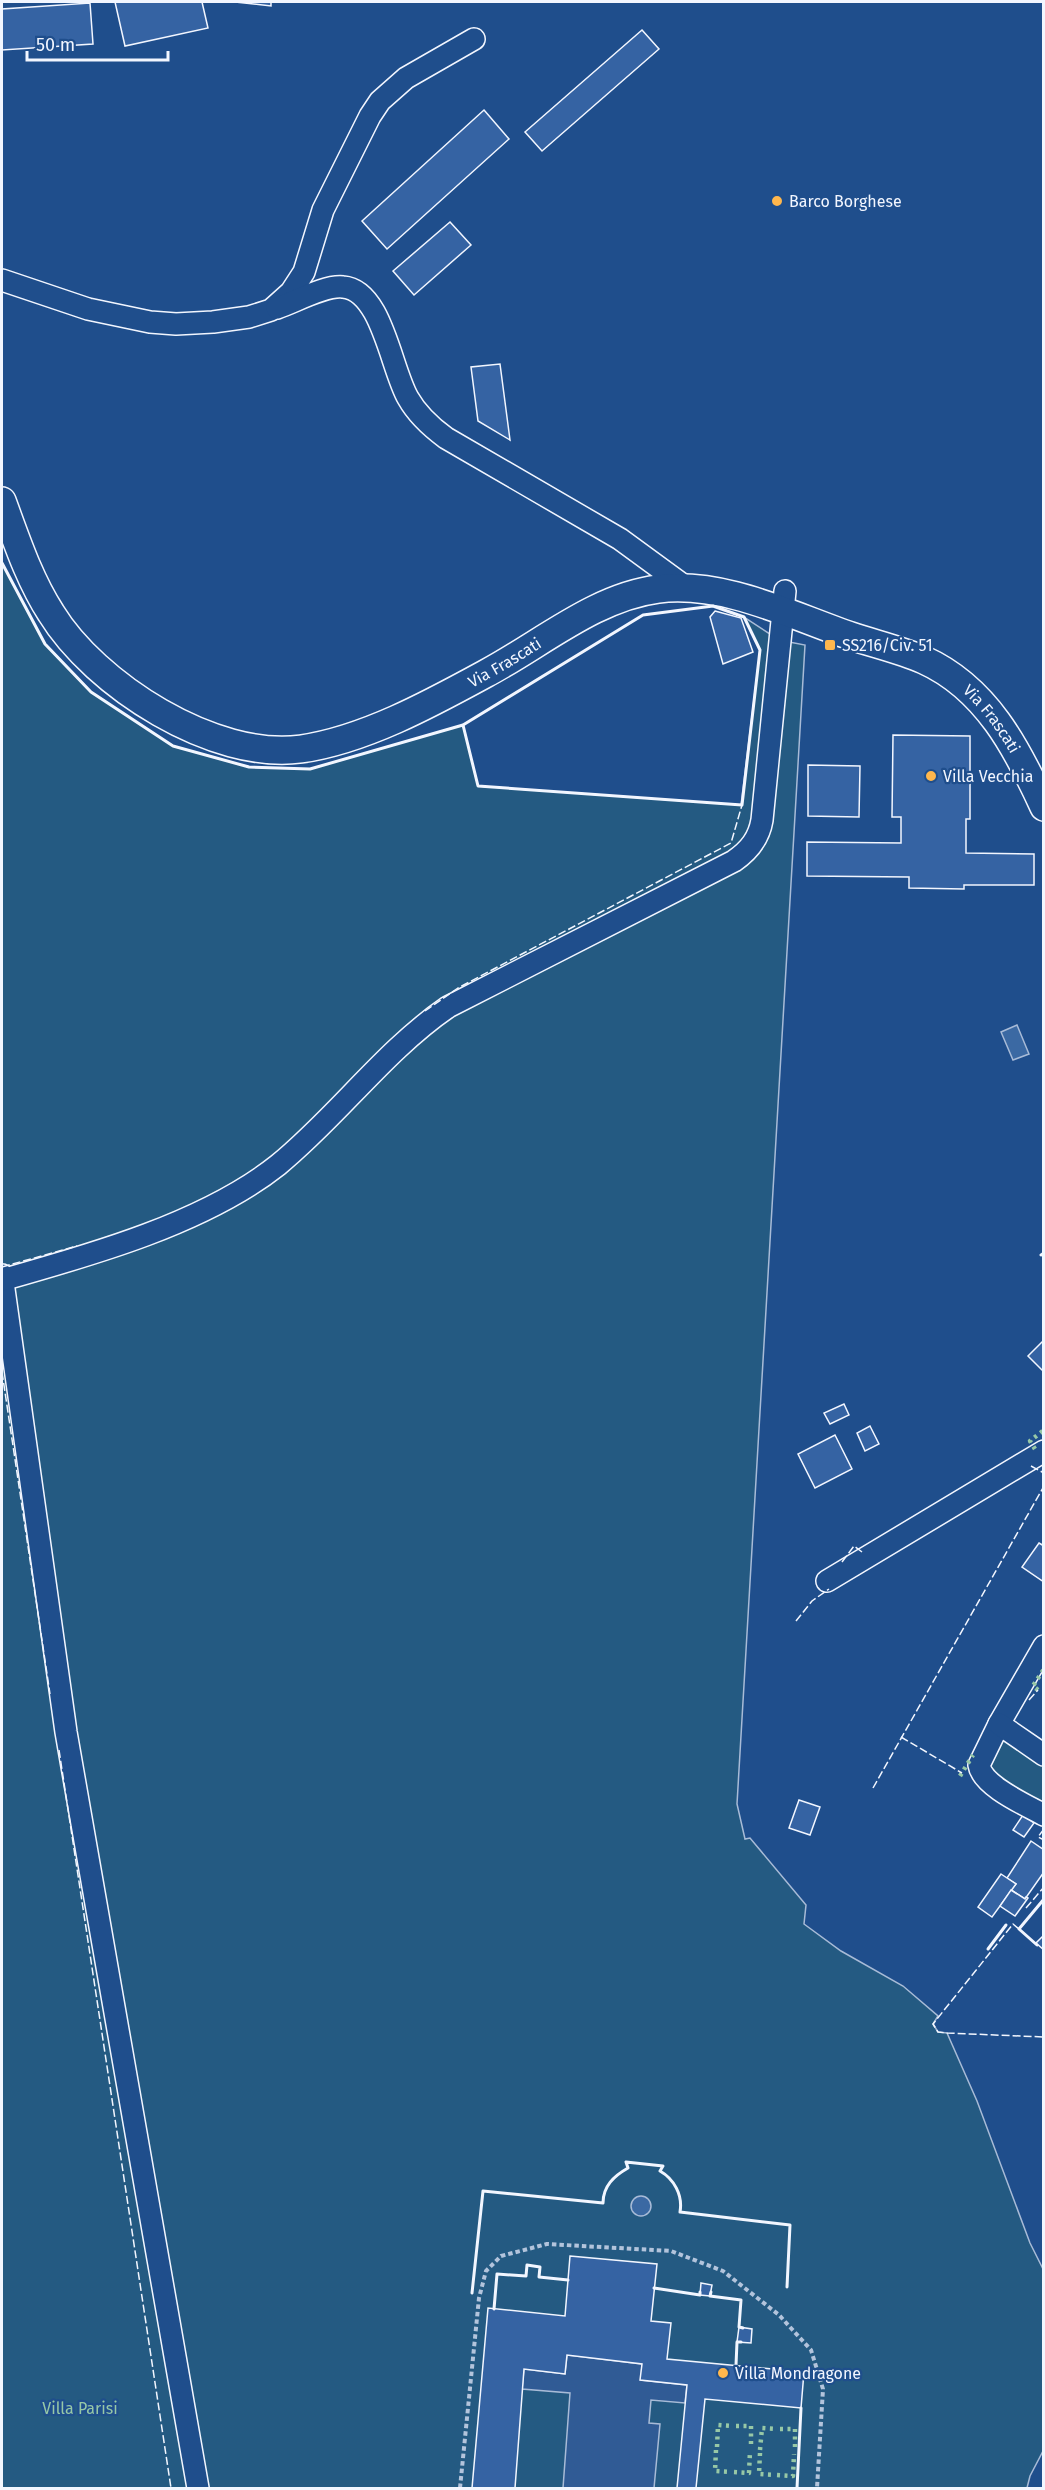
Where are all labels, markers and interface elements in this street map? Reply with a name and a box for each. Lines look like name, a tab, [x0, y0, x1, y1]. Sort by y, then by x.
scale bar	[27, 24, 168, 62]
text: 50 m	[36, 34, 75, 56]
place label: Barco Borghese	[789, 192, 902, 211]
marker: Barco Borghese	[770, 194, 784, 208]
street label: Via Frascati	[465, 634, 545, 691]
place label: SS216/Civ. 51	[842, 636, 933, 655]
marker: SS216/Civ. 51	[823, 638, 837, 652]
street label: Via Frascati	[959, 681, 1024, 756]
place label: Villa Vecchia	[943, 767, 1033, 786]
marker: Villa Vecchia	[924, 769, 938, 783]
place label: Villa Mondragone	[735, 2364, 861, 2383]
marker: Villa Mondragone	[716, 2366, 730, 2380]
park label: Villa Parisi	[42, 2399, 118, 2418]

